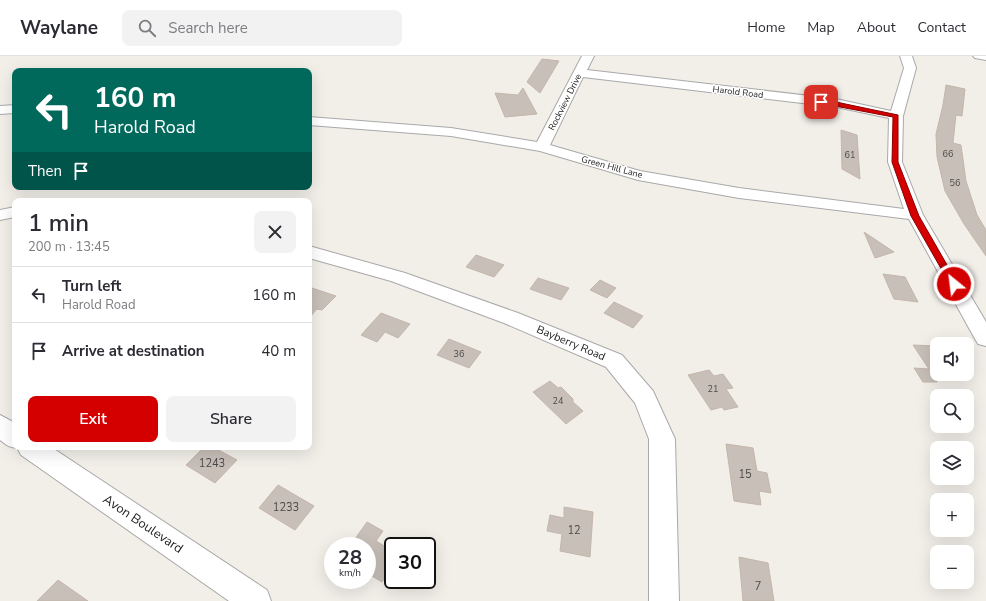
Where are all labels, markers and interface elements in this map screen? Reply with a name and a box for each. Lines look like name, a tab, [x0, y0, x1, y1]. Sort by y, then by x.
search box	[122, 10, 402, 46]
text: Waylane	[20, 15, 98, 41]
icon: search	[136, 17, 158, 39]
text: Search here	[168, 18, 248, 38]
text: Home	[747, 18, 785, 37]
text: Map	[807, 18, 835, 37]
text: About	[857, 18, 896, 37]
text: Contact	[918, 18, 966, 37]
street label: Rockview Drive	[546, 71, 585, 132]
text: 160 m	[94, 79, 177, 117]
street label: Harold Road	[712, 83, 764, 101]
icon: left	[28, 84, 80, 136]
pin	[804, 85, 838, 119]
icon: arrive	[810, 91, 832, 113]
text: Harold Road	[94, 115, 196, 139]
house number: 66	[943, 148, 953, 160]
house number: 61	[845, 149, 855, 161]
street label: Green Hill Lane	[580, 153, 644, 181]
icon: arrive	[70, 160, 92, 182]
text: Then	[28, 161, 62, 181]
house number: 56	[950, 177, 960, 189]
text: 1 min	[28, 207, 89, 239]
button: close	[254, 211, 296, 253]
text: 200 m · 13:45	[28, 238, 110, 256]
position arrow	[933, 263, 975, 305]
text: Turn left	[62, 276, 121, 296]
icon: left	[28, 284, 50, 306]
text: 160 m	[252, 285, 296, 305]
text: Harold Road	[62, 296, 136, 314]
street label: Bayberry Road	[534, 322, 608, 364]
map controls	[930, 337, 974, 589]
button: sound	[930, 337, 974, 381]
icon: arrive	[28, 340, 50, 362]
text: Arrive at destination	[62, 341, 205, 361]
text: 40 m	[261, 341, 296, 361]
house number: 36	[454, 348, 464, 360]
house number: 21	[708, 383, 718, 395]
button: search	[930, 389, 974, 433]
house number: 24	[553, 395, 564, 407]
button: Exit	[28, 396, 158, 442]
button: Share	[166, 396, 296, 442]
button: layers	[930, 441, 974, 485]
house number: 1243	[199, 456, 225, 471]
house number: 15	[738, 467, 752, 482]
street label: Avon Boulevard	[99, 490, 187, 558]
button: +	[930, 493, 974, 537]
house number: 1233	[273, 500, 299, 515]
house number: 12	[567, 523, 581, 538]
speed limit sign: 30	[384, 537, 436, 589]
text: 28	[338, 544, 362, 571]
button: −	[930, 545, 974, 589]
text: km/h	[339, 566, 361, 580]
house number: 7	[755, 579, 761, 594]

